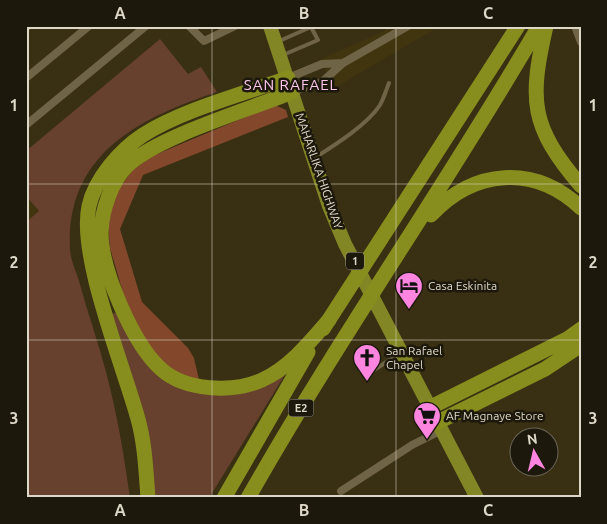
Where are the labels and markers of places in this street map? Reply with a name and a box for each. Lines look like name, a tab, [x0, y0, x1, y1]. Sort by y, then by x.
hotel icon: Casa Eskinita	[394, 271, 424, 310]
place label: Casa Eskinita	[428, 279, 497, 292]
church icon: San Rafael Chapel	[352, 343, 382, 382]
place label: San Rafael Chapel	[386, 344, 442, 371]
supermarket icon: AF Magnaye Store	[412, 401, 442, 440]
place label: AF Magnaye Store	[446, 409, 544, 422]

